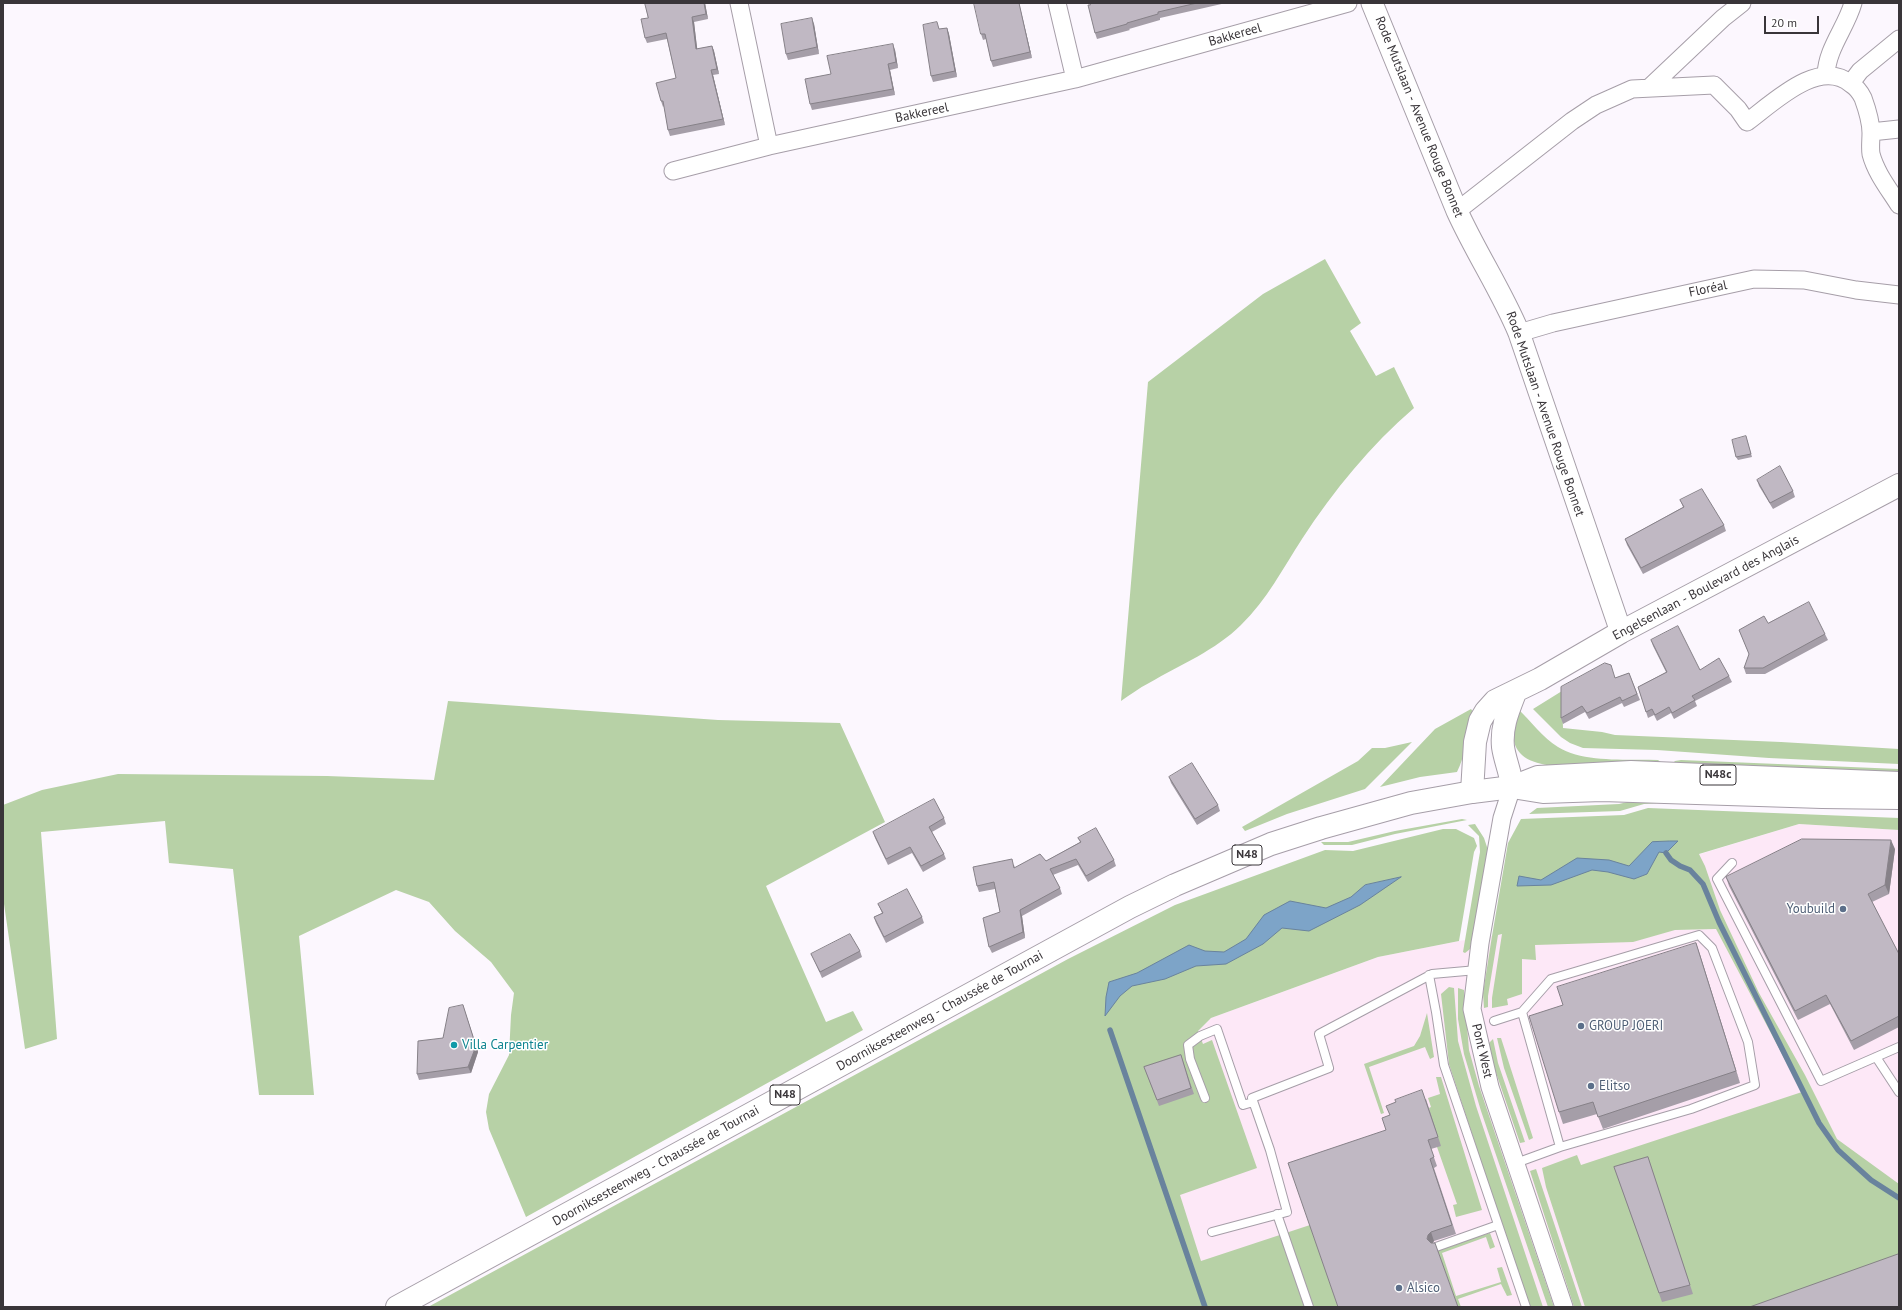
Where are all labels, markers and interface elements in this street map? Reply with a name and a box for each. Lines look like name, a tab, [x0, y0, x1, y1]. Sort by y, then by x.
scale bar	[1766, 8, 1821, 34]
street label: Rode Mutslaan - Avenue Rouge Bonnet	[1371, 14, 1467, 220]
text: 20 m	[1771, 15, 1797, 30]
street label: Bakkereel	[1207, 20, 1263, 50]
street label: Bakkereel	[894, 100, 950, 126]
street label: Floréal	[1687, 277, 1729, 301]
street label: Rode Mutslaan - Avenue Rouge Bonnet	[1503, 309, 1587, 519]
street label: Engelsenlaan - Boulevard des Anglais	[1610, 532, 1802, 644]
road number: N48c	[1700, 765, 1736, 785]
road number: N48	[1232, 845, 1262, 865]
place label: Youbuild	[1787, 901, 1835, 917]
marker: Youbuild	[1838, 904, 1848, 914]
street label: Doorniksesteenweg - Chaussée de Tournai	[834, 948, 1046, 1074]
place label: GROUP JOERI	[1589, 1018, 1663, 1034]
marker: GROUP JOERI	[1576, 1021, 1586, 1031]
street label: Pont West	[1468, 1022, 1496, 1080]
place label: Villa Carpentier	[462, 1037, 548, 1053]
marker: Villa Carpentier	[449, 1040, 459, 1050]
place label: Elitso	[1599, 1078, 1630, 1094]
marker: Elitso	[1586, 1081, 1596, 1091]
road number: N48	[770, 1085, 800, 1105]
street label: Doorniksesteenweg - Chaussée de Tournai	[550, 1103, 762, 1229]
place label: Alsico	[1407, 1280, 1440, 1296]
marker: Alsico	[1394, 1283, 1404, 1293]

